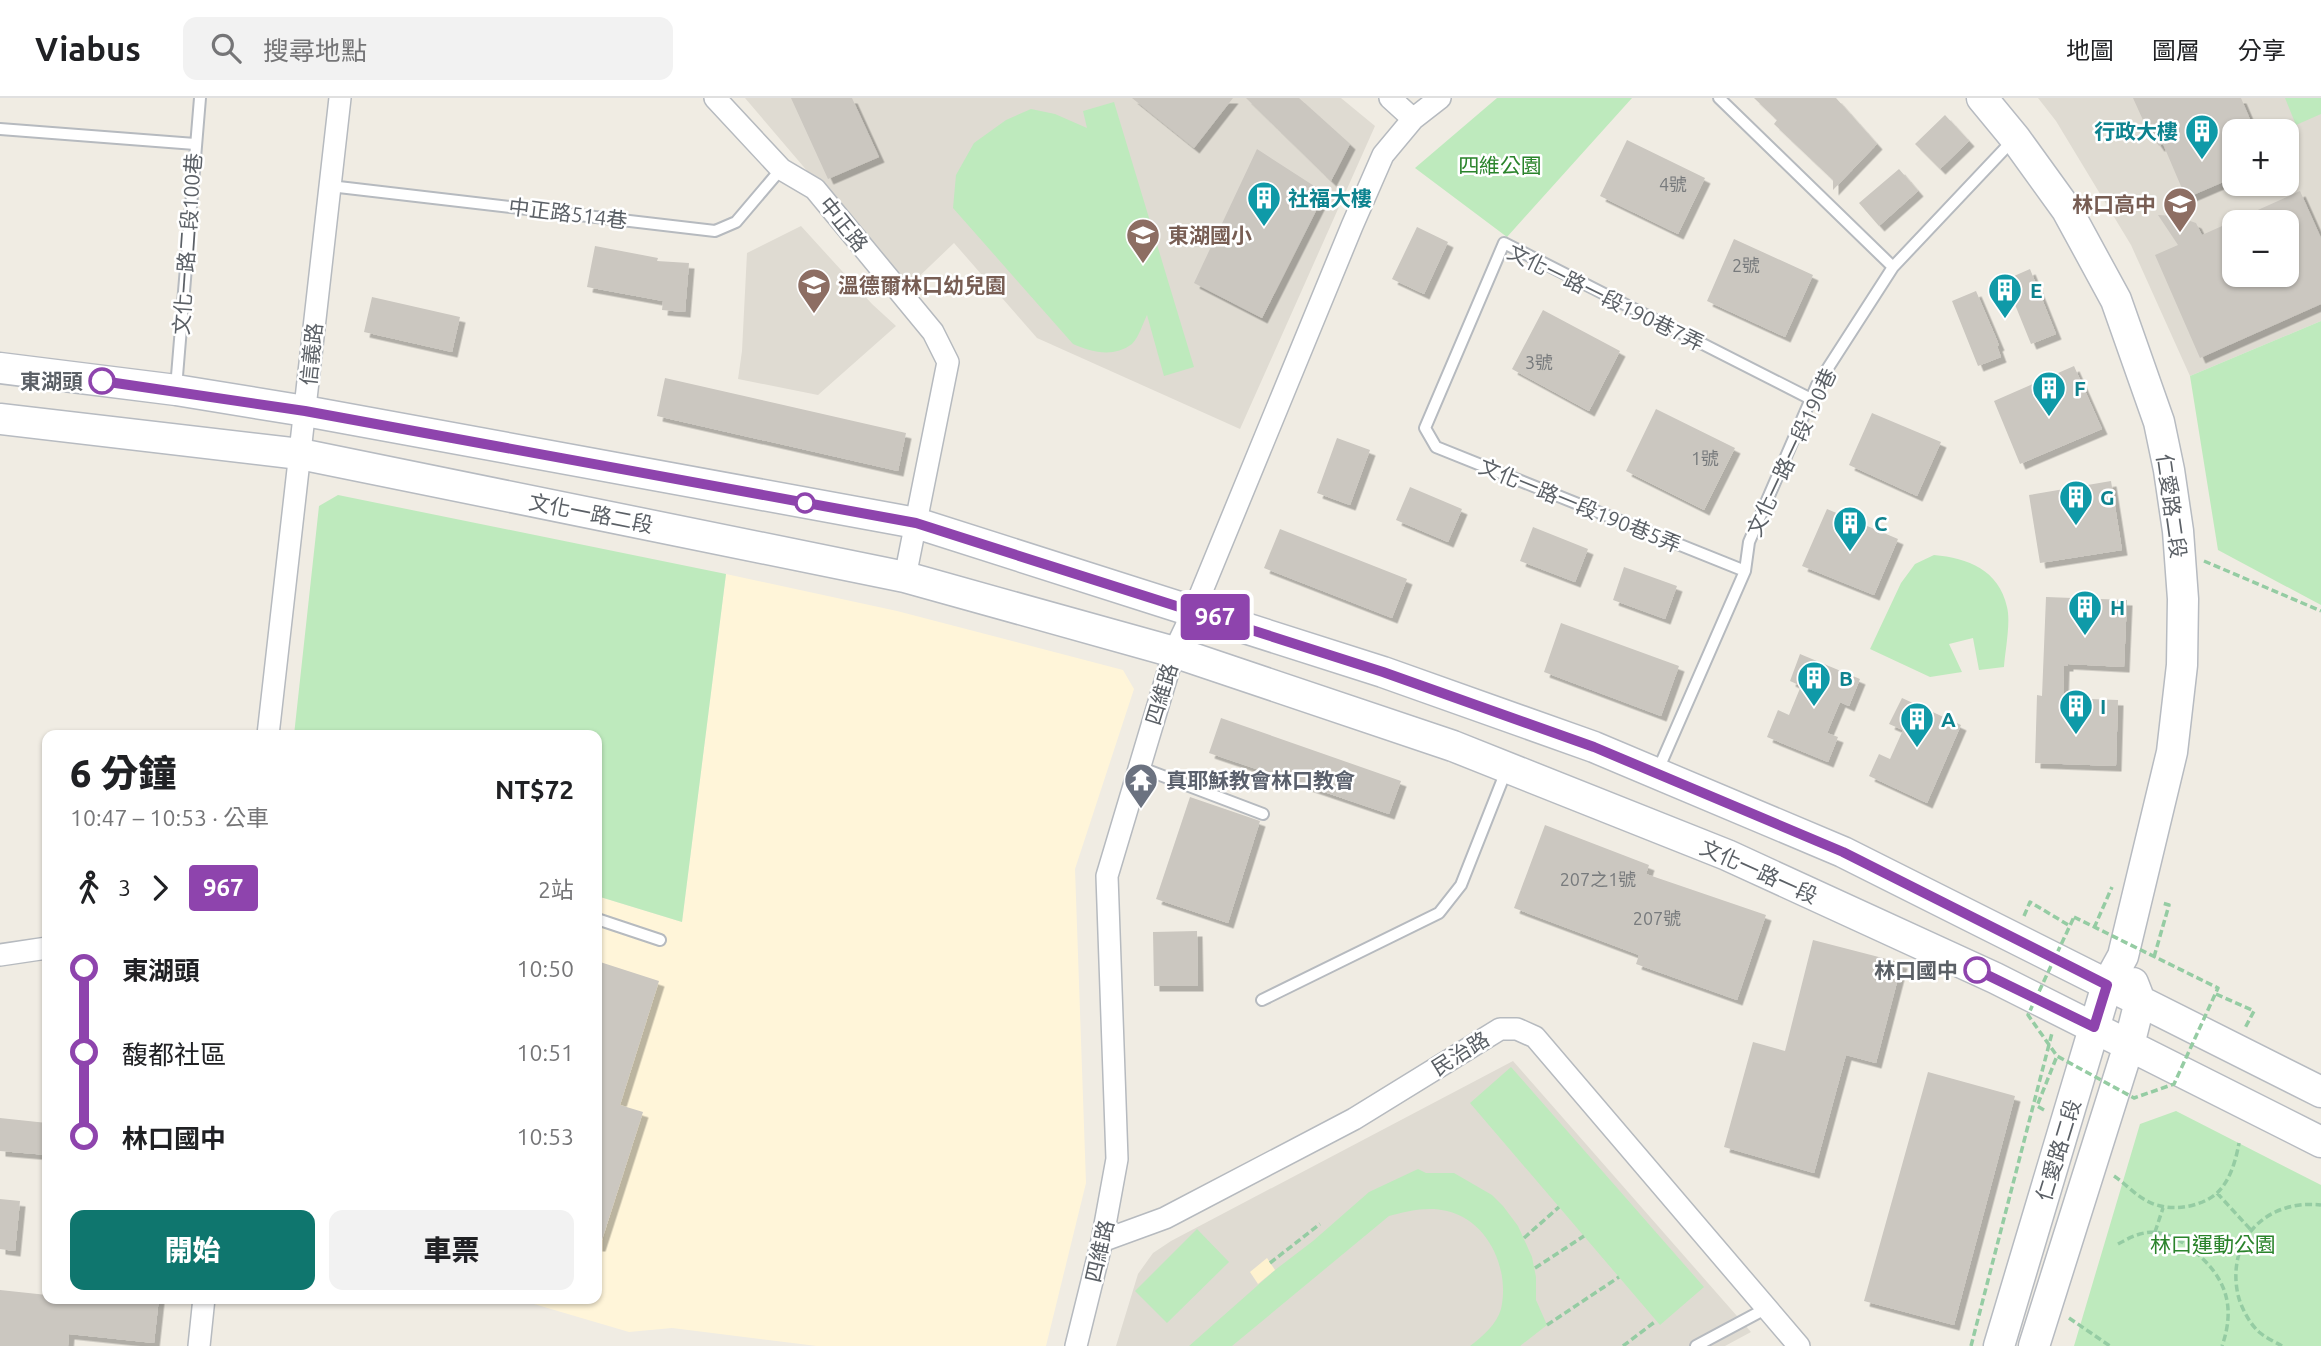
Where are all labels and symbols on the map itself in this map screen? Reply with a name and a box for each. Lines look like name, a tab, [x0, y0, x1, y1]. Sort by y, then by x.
building icon: 行政大樓	[2183, 112, 2221, 161]
place label: 行政大樓	[2094, 119, 2178, 143]
street label: 文化一路二段100巷	[169, 152, 205, 336]
park label: 四維公園	[1458, 153, 1542, 177]
house number: 4號	[1659, 174, 1687, 194]
building icon: 社福大樓	[1245, 179, 1283, 228]
school or university icon: 林口高中	[2161, 185, 2199, 234]
place label: 社福大樓	[1288, 186, 1372, 210]
street label: 中正路	[815, 192, 873, 256]
place label: 林口高中	[2072, 192, 2156, 216]
street label: 中正路514巷	[507, 194, 629, 232]
school or university icon: 東湖國小	[1124, 216, 1162, 265]
place label: 東湖國小	[1168, 223, 1252, 247]
street label: 文化一路一段190巷7弄	[1504, 239, 1708, 355]
house number: 2號	[1732, 255, 1760, 275]
school or university icon: 溫德爾林口幼兒園	[795, 266, 833, 315]
building icon: E	[1986, 271, 2024, 320]
place label: 溫德爾林口幼兒園	[838, 273, 1006, 297]
place label: E	[2030, 278, 2043, 302]
street label: 信義路	[296, 321, 326, 387]
house number: 3號	[1525, 352, 1553, 372]
street label: 文化一路一段190巷	[1742, 364, 1840, 540]
marker: 東湖頭	[89, 368, 115, 394]
place label: 東湖頭	[20, 369, 83, 393]
building icon: F	[2030, 369, 2068, 418]
place label: F	[2074, 376, 2086, 400]
house number: 1號	[1691, 448, 1719, 468]
street label: 仁愛路二段	[2153, 452, 2191, 560]
street label: 文化一路一段190巷5弄	[1476, 454, 1684, 556]
building icon: G	[2057, 478, 2095, 527]
place label: G	[2100, 485, 2115, 509]
street label: 文化一路二段	[527, 489, 655, 537]
unlabelled marker	[795, 493, 815, 513]
building icon: C	[1831, 504, 1869, 553]
place label: C	[1874, 511, 1887, 535]
building icon: H	[2066, 588, 2104, 637]
line badge: 967	[1175, 594, 1255, 640]
place label: H	[2110, 595, 2125, 619]
building icon: B	[1795, 659, 1833, 708]
street label: 四維路	[1140, 660, 1182, 728]
place label: B	[1839, 666, 1853, 690]
building icon: I	[2057, 687, 2095, 736]
place label: I	[2100, 694, 2106, 718]
building icon: A	[1898, 700, 1936, 749]
place label: A	[1941, 707, 1956, 731]
temple icon: 真耶穌教會林口教會	[1122, 761, 1160, 810]
place label: 真耶穌教會林口教會	[1166, 768, 1355, 792]
street label: 文化一路一段	[1697, 834, 1821, 908]
house number: 207之1號	[1560, 869, 1636, 889]
house number: 207號	[1633, 908, 1681, 928]
marker: 林口國中	[1964, 957, 1990, 983]
place label: 林口國中	[1874, 958, 1958, 982]
street label: 民治路	[1427, 1026, 1493, 1080]
street label: 仁愛路二段	[2031, 1096, 2085, 1204]
street label: 四維路	[1080, 1218, 1118, 1284]
park label: 林口運動公園	[2150, 1232, 2276, 1256]

